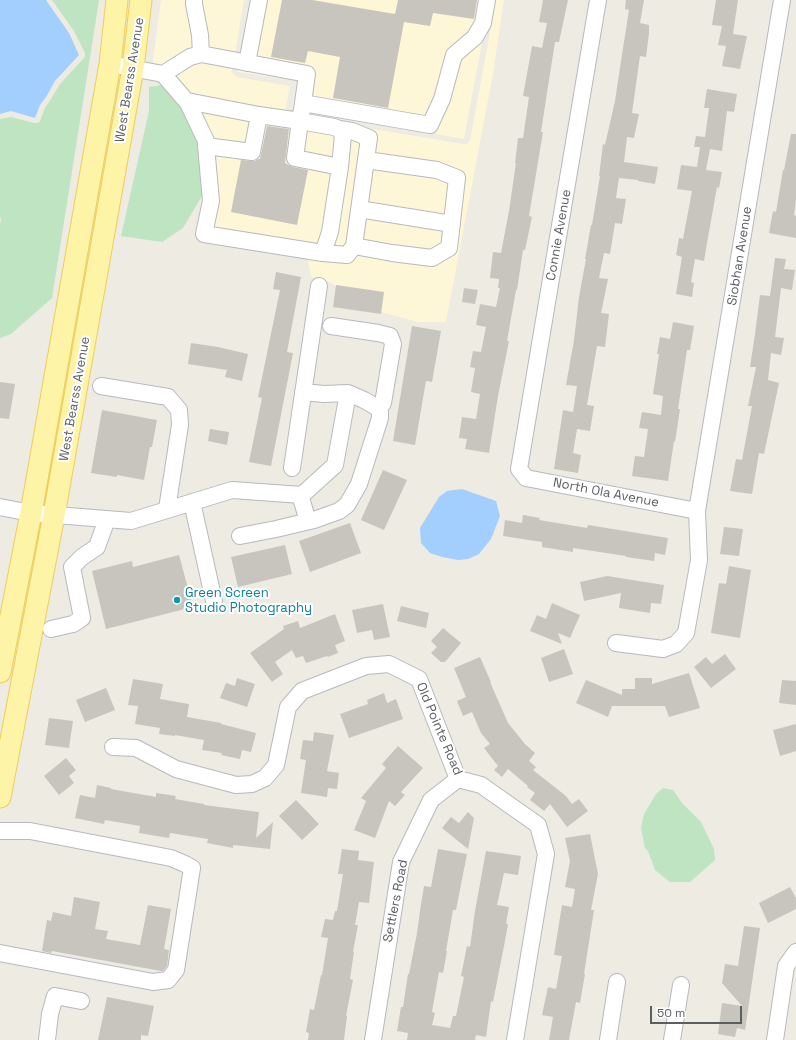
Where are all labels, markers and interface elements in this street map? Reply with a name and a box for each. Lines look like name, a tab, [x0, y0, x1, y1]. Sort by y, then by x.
street label: West Bearss Avenue	[112, 16, 148, 144]
street label: Connie Avenue	[543, 188, 575, 282]
street label: Siobhan Avenue	[724, 205, 756, 307]
street label: West Bearss Avenue	[56, 335, 94, 463]
street label: North Ola Avenue	[552, 475, 660, 511]
place label: Green Screen Studio Photography	[185, 585, 312, 616]
marker: Green Screen Studio Photography	[172, 595, 182, 605]
street label: Old Pointe Road	[412, 680, 466, 778]
street label: Settlers Road	[380, 858, 412, 944]
scale bar	[652, 998, 744, 1024]
text: 50 m	[657, 1005, 685, 1021]

